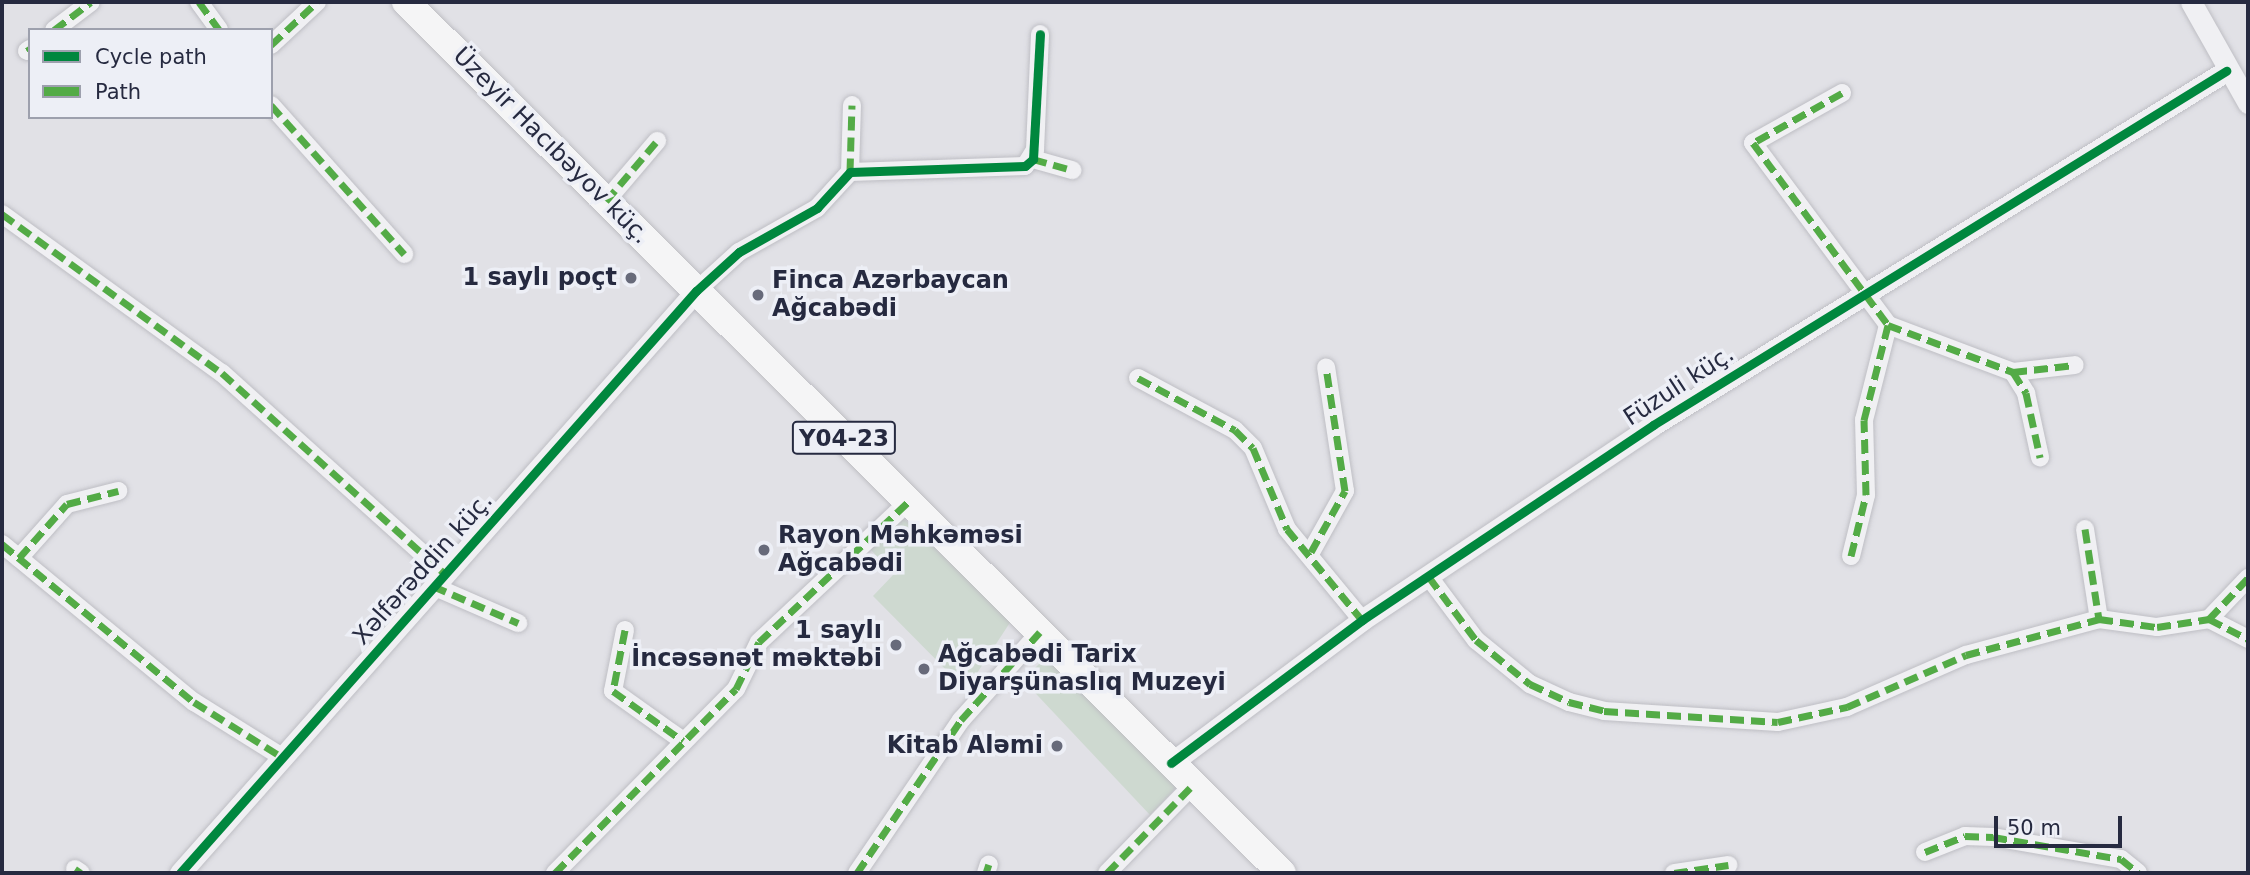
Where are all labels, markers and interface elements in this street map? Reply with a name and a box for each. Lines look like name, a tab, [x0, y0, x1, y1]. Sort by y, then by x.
legend	[28, 28, 273, 119]
street label: Üzeyir Hacıbəyov küç.	[447, 42, 655, 250]
text: Cycle path	[95, 45, 207, 69]
text: Path	[95, 80, 141, 104]
place label: 1 saylı poçt	[462, 264, 617, 292]
place label: Finca Azərbaycan Ağcabədi	[772, 267, 1009, 323]
marker: 1 saylı poçt	[623, 270, 639, 286]
marker: Finca Azərbaycan Ağcabədi	[750, 287, 766, 303]
street label: Füzuli küç.	[1618, 340, 1740, 432]
road number: Y04-23	[792, 418, 896, 458]
street label: Xəlfərəddin küç.	[347, 487, 499, 651]
place label: Rayon Məhkəməsi Ağcabədi	[778, 522, 1023, 578]
marker: Rayon Məhkəməsi Ağcabədi	[756, 542, 772, 558]
place label: 1 saylı İncəsənət məktəbi	[631, 617, 882, 673]
marker: 1 saylı İncəsənət məktəbi	[888, 637, 904, 653]
place label: Ağcabədi Tarix Diyarşünaslıq Muzeyi	[938, 641, 1226, 697]
marker: Ağcabədi Tarix Diyarşünaslıq Muzeyi	[916, 661, 932, 677]
place label: Kitab Aləmi	[887, 732, 1043, 760]
marker: Kitab Aləmi	[1049, 738, 1065, 754]
scale bar	[1998, 802, 2126, 846]
text: 50 m	[2007, 816, 2061, 840]

